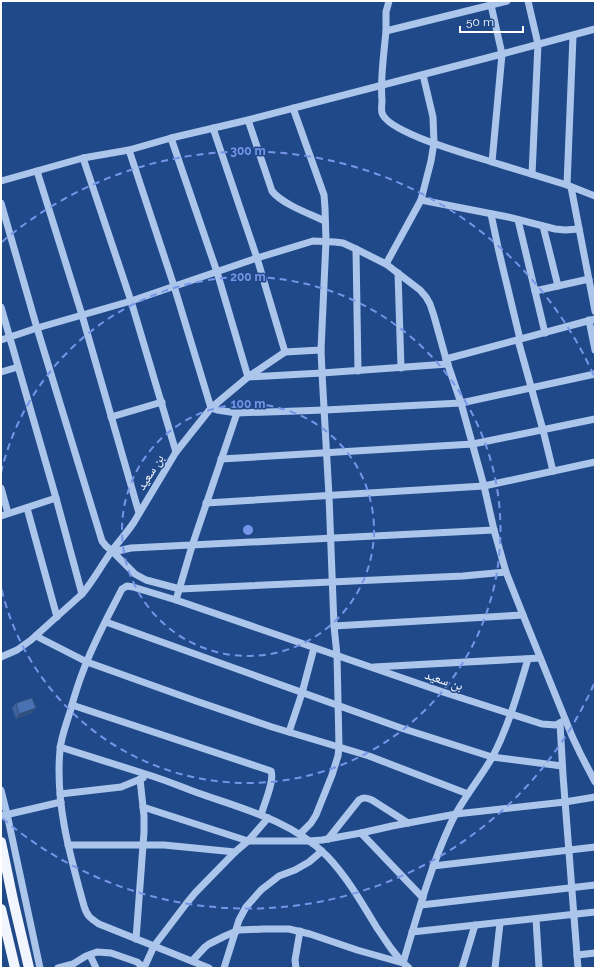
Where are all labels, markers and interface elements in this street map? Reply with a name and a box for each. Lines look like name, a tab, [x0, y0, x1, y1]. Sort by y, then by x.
scale bar	[460, 8, 523, 34]
text: 50 m	[466, 15, 494, 29]
text: 300 m	[230, 144, 266, 158]
text: 200 m	[230, 270, 266, 284]
text: 100 m	[231, 397, 265, 411]
street label: بن سعيد	[133, 451, 168, 493]
centre of rings	[241, 523, 255, 537]
street label: بن سعيد	[423, 667, 465, 694]

